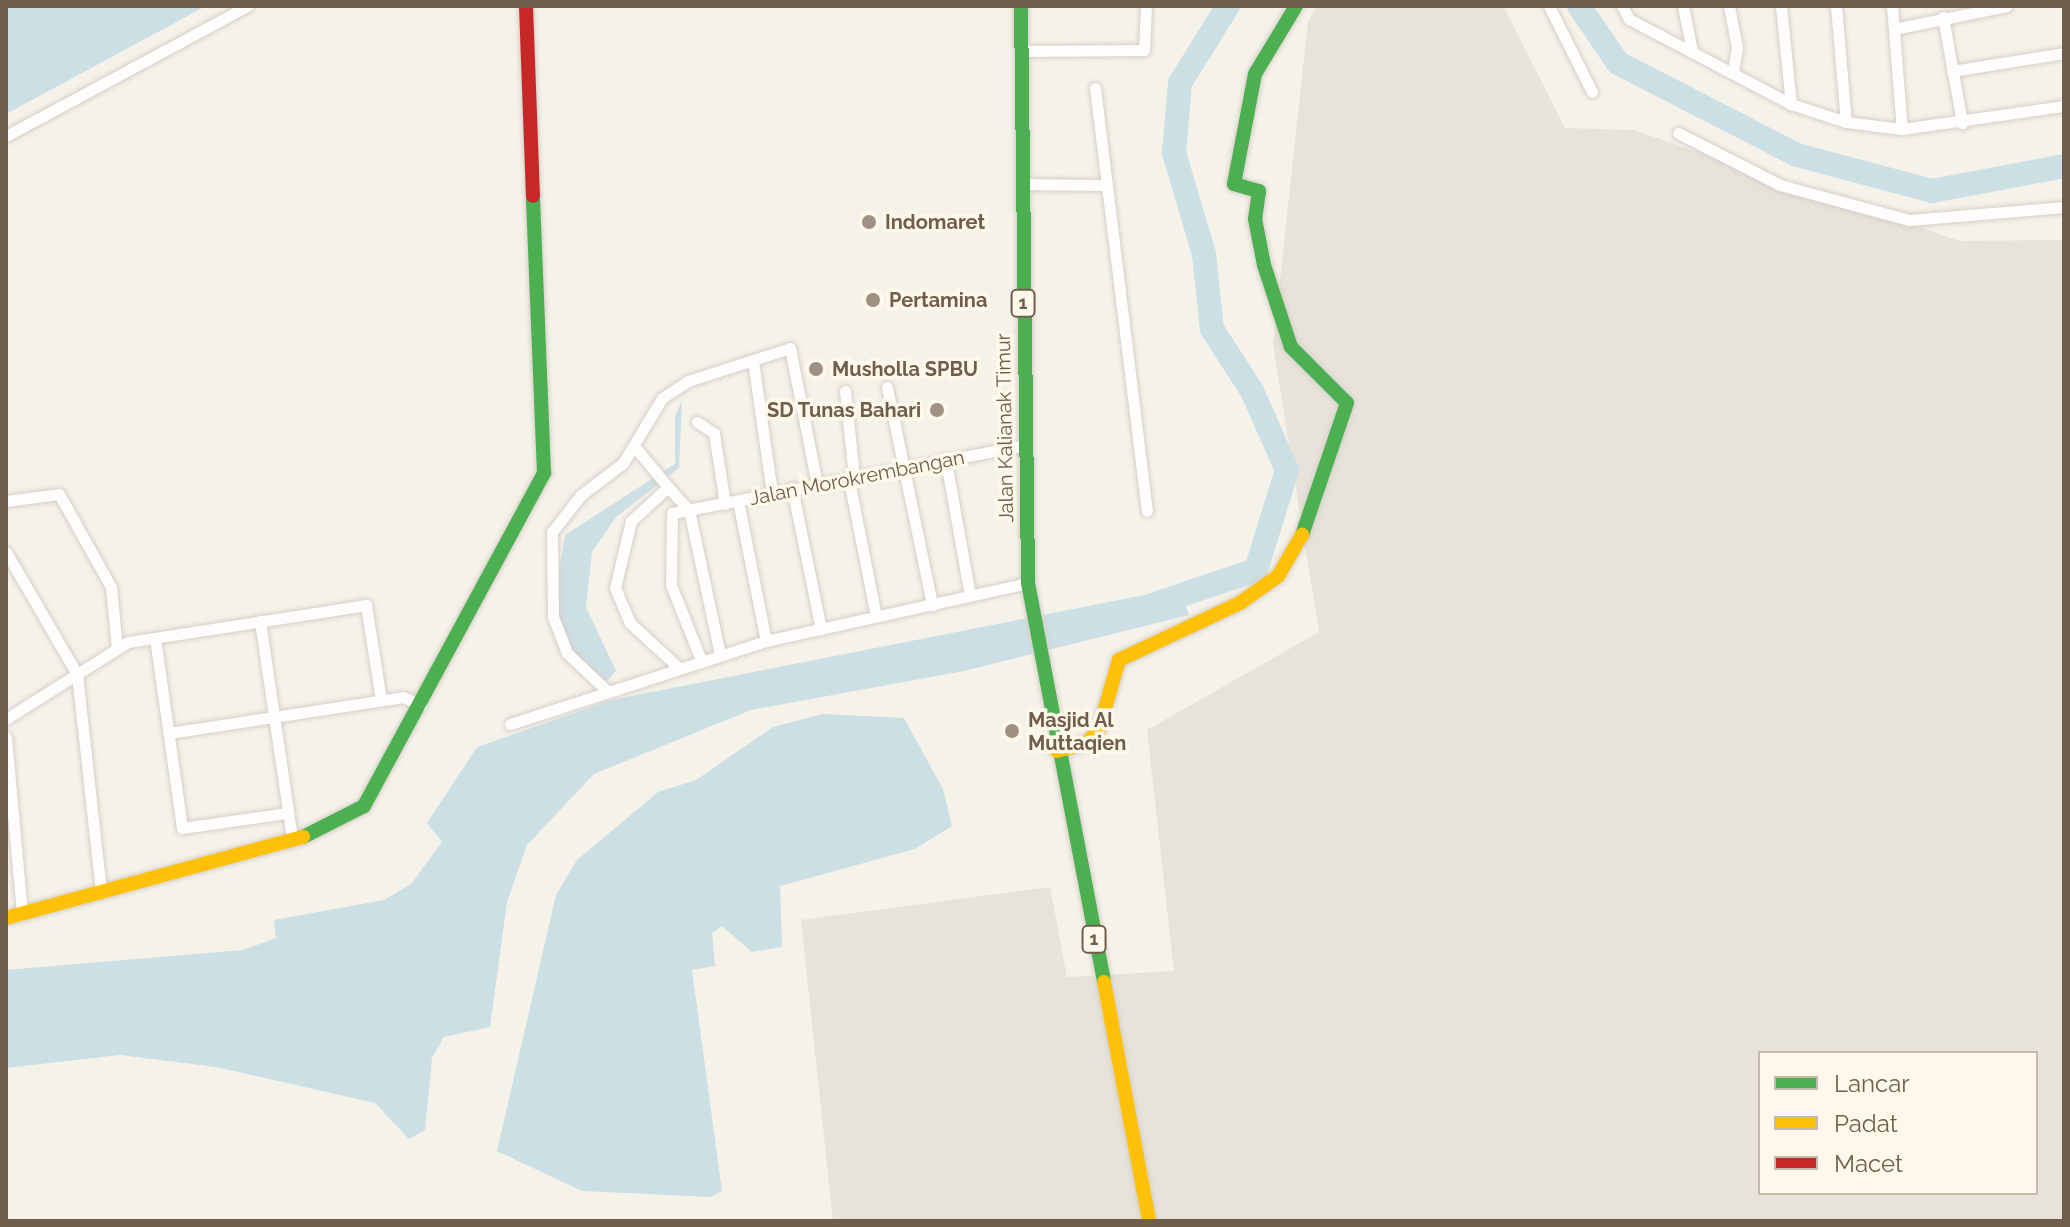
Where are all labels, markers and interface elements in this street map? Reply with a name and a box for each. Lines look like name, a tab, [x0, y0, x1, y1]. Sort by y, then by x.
place label: Indomaret	[885, 210, 985, 234]
marker: Indomaret	[860, 213, 878, 231]
place label: Pertamina	[889, 288, 987, 312]
road number: 1	[1009, 289, 1037, 317]
marker: Pertamina	[864, 291, 882, 309]
street label: Jalan Kalianak Timur	[991, 333, 1019, 523]
place label: Musholla SPBU	[832, 357, 978, 381]
marker: Musholla SPBU	[807, 360, 825, 378]
place label: SD Tunas Bahari	[766, 398, 921, 422]
marker: SD Tunas Bahari	[928, 401, 946, 419]
street label: Jalan Morokrembangan	[747, 445, 967, 511]
place label: Masjid Al Muttaqien	[1028, 708, 1126, 755]
marker: Masjid Al Muttaqien	[1003, 722, 1021, 740]
road number: 1	[1080, 925, 1108, 953]
legend	[1758, 1051, 2038, 1195]
text: Lancar	[1834, 1069, 1910, 1098]
text: Padat	[1834, 1109, 1898, 1138]
text: Macet	[1834, 1149, 1903, 1178]

